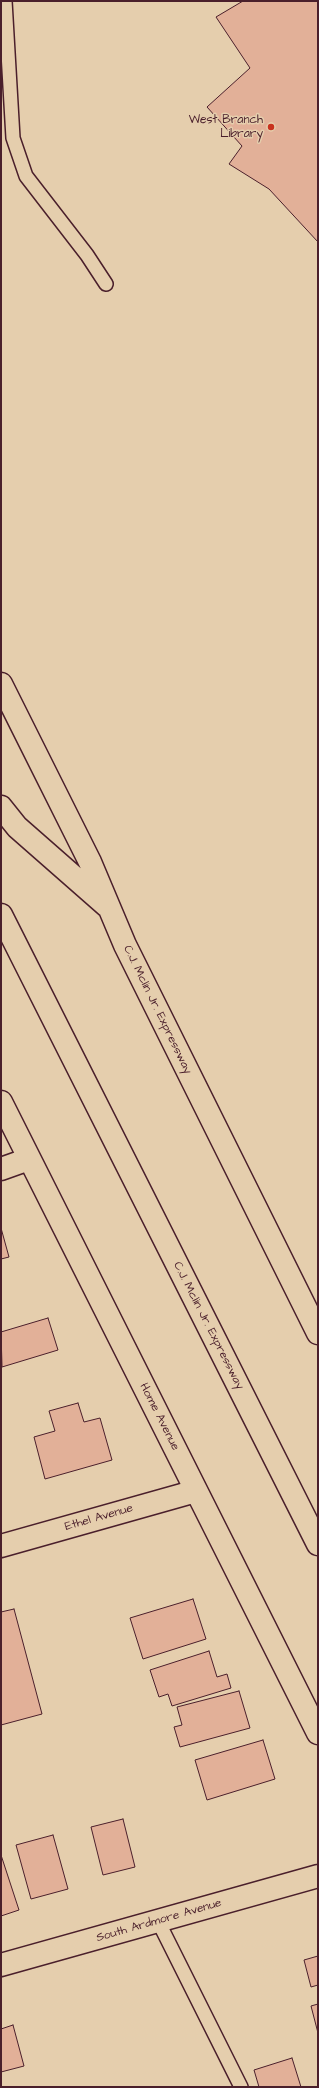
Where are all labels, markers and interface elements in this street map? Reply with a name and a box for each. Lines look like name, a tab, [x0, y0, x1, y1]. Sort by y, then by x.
place label: West Branch Library	[189, 113, 263, 141]
marker: West Branch Library	[266, 122, 276, 132]
street label: C.J. Mclin Jr. Expressway	[120, 943, 194, 1077]
street label: C.J. Mclin Jr. Expressway	[169, 1260, 247, 1392]
street label: Home Avenue	[136, 1381, 182, 1453]
street label: Ethel Avenue	[63, 1501, 135, 1535]
street label: South Ardmore Avenue	[95, 1896, 223, 1946]

